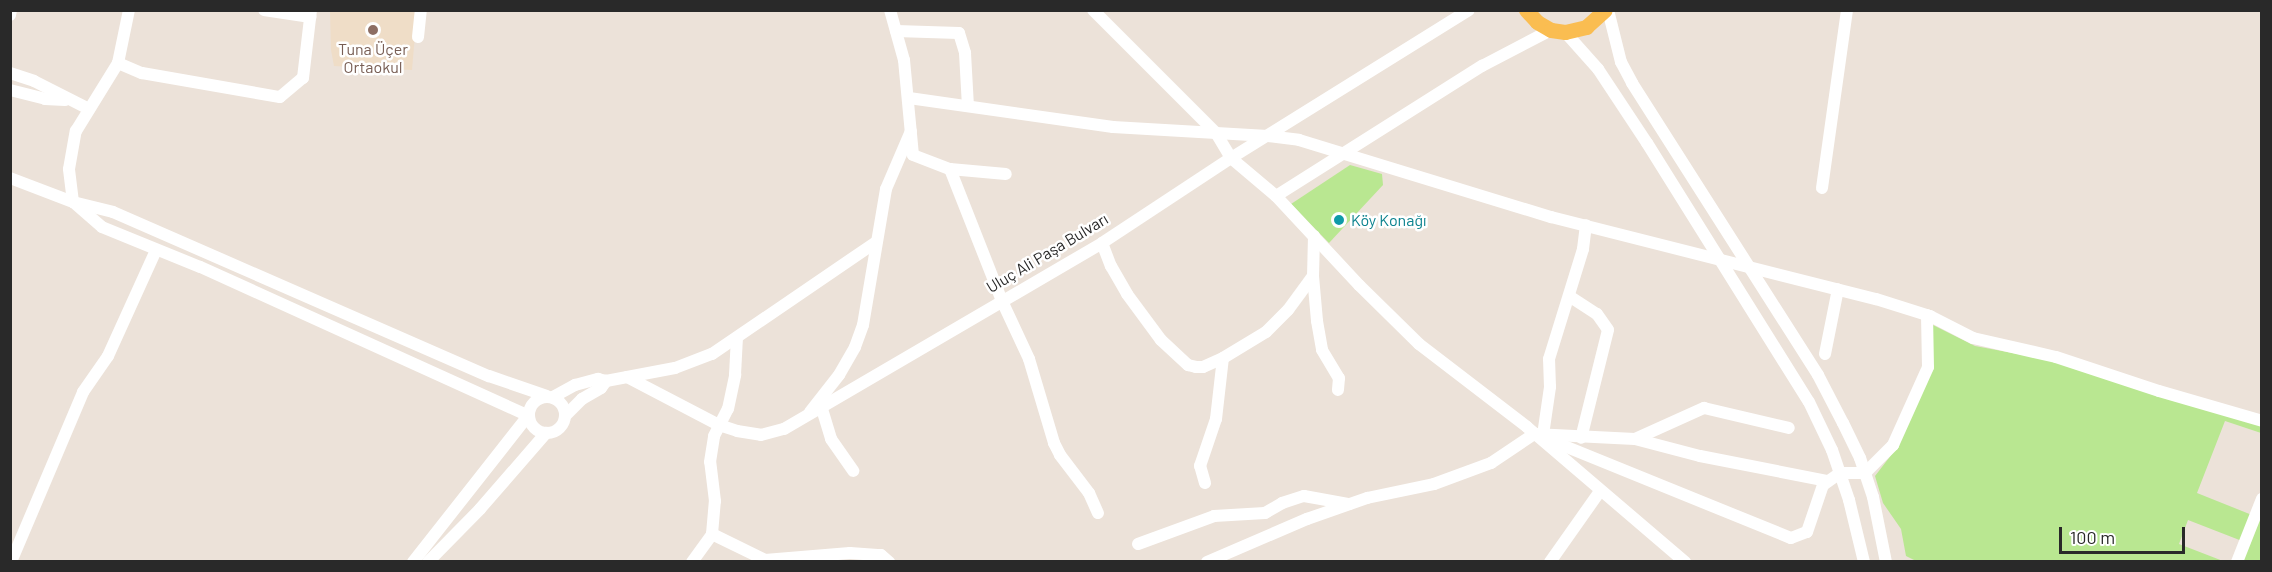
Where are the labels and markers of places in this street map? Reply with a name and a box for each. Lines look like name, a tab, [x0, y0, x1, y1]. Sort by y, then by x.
marker: Tuna Üçer Ortaokul	[366, 23, 380, 37]
place label: Tuna Üçer Ortaokul	[338, 39, 408, 77]
place label: Köy Konağı	[1351, 210, 1426, 230]
marker: Köy Konağı	[1332, 213, 1346, 227]

